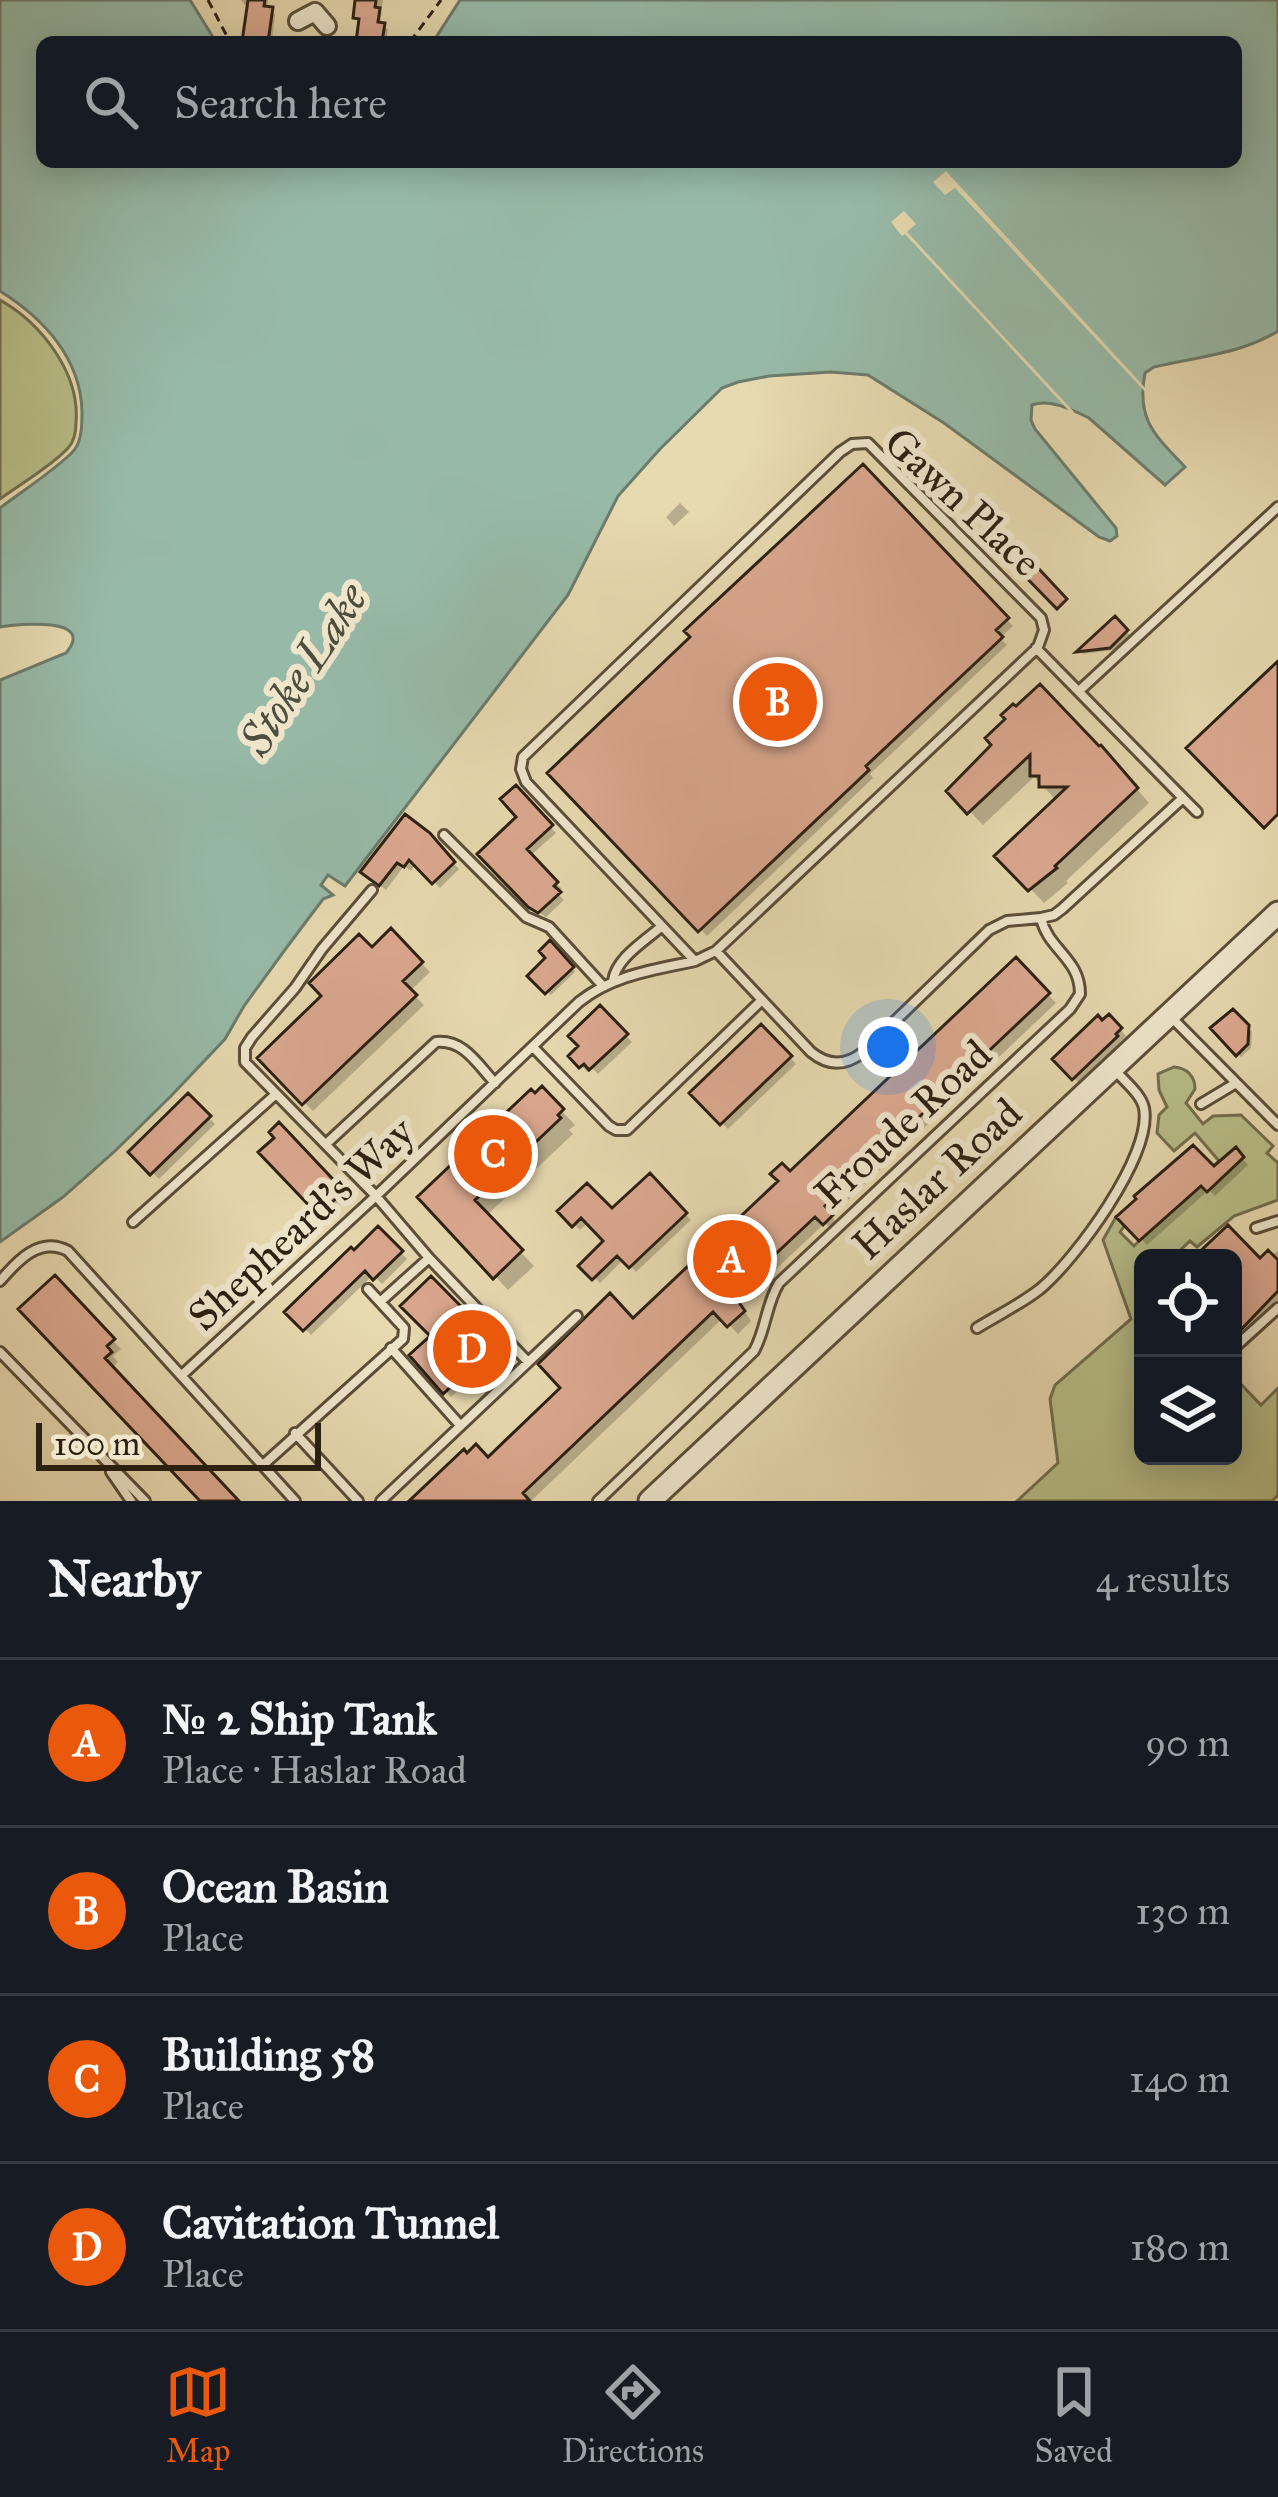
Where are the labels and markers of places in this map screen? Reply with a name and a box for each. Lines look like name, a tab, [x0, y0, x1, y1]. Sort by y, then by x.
pin: B	[739, 657, 817, 747]
pin: C	[454, 1109, 532, 1199]
pin: A	[693, 1214, 771, 1304]
pin: D	[433, 1304, 511, 1394]

